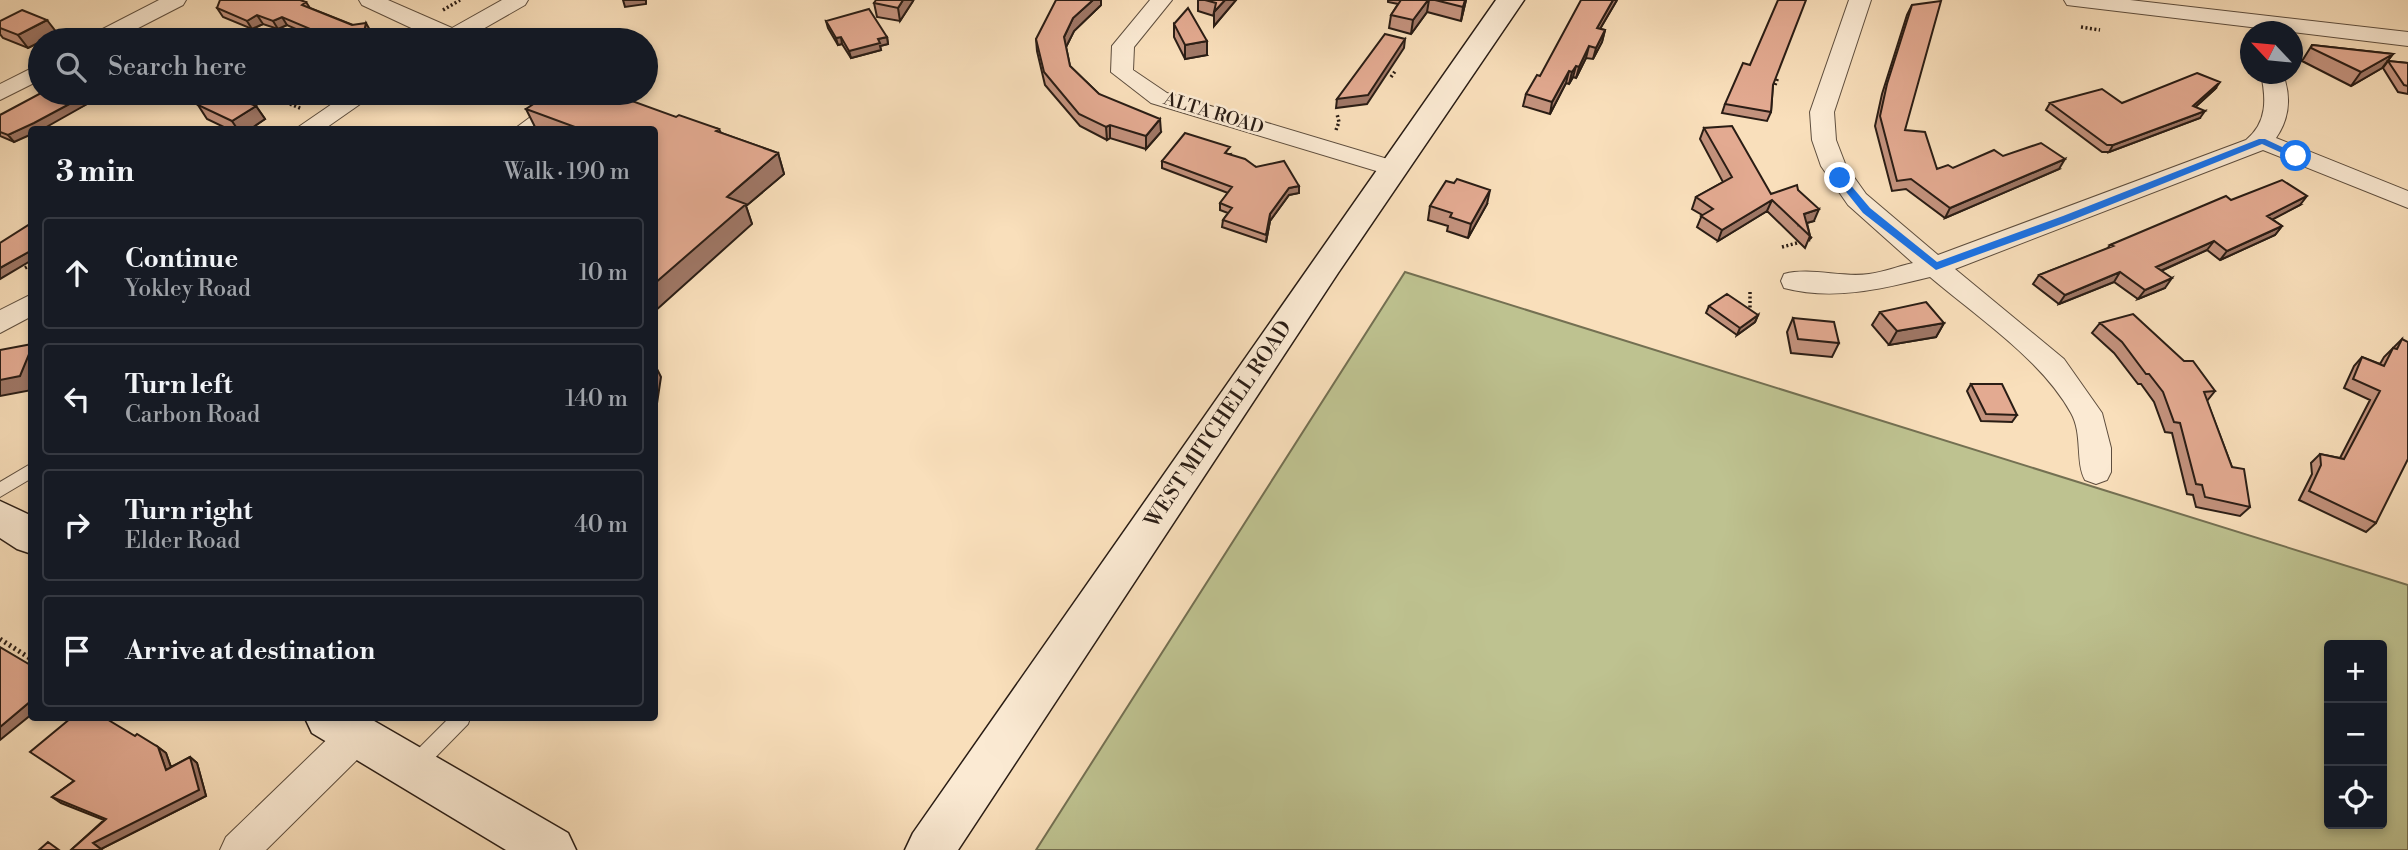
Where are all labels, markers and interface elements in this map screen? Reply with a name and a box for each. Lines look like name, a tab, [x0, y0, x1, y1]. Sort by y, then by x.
north arrow	[2240, 21, 2303, 84]
search box	[28, 28, 658, 105]
icon: search	[52, 48, 90, 86]
text: Search here	[108, 51, 247, 83]
street label: ALTA ROAD	[1160, 87, 1267, 140]
route start	[2280, 140, 2311, 171]
text: 3 min	[56, 153, 134, 191]
text: Walk · 190 m	[504, 158, 630, 186]
route end	[1824, 162, 1855, 193]
text: Continue	[125, 243, 238, 275]
icon: ahead	[58, 254, 96, 292]
text: 10 m	[579, 259, 628, 287]
text: Yokley Road	[125, 275, 251, 303]
street label: WEST MITCHELL ROAD	[1139, 316, 1298, 534]
text: Turn left	[125, 369, 233, 401]
icon: left	[58, 380, 96, 418]
text: 140 m	[565, 385, 628, 413]
text: Carbon Road	[125, 401, 260, 429]
text: Turn right	[125, 495, 253, 527]
icon: right	[58, 506, 96, 544]
text: 40 m	[574, 511, 628, 539]
text: Elder Road	[125, 527, 240, 555]
icon: arrive	[58, 632, 96, 670]
text: Arrive at destination	[125, 635, 375, 667]
map controls	[2324, 640, 2387, 829]
button: +	[2324, 640, 2387, 703]
button: −	[2324, 703, 2387, 766]
button: locate	[2324, 766, 2387, 829]

